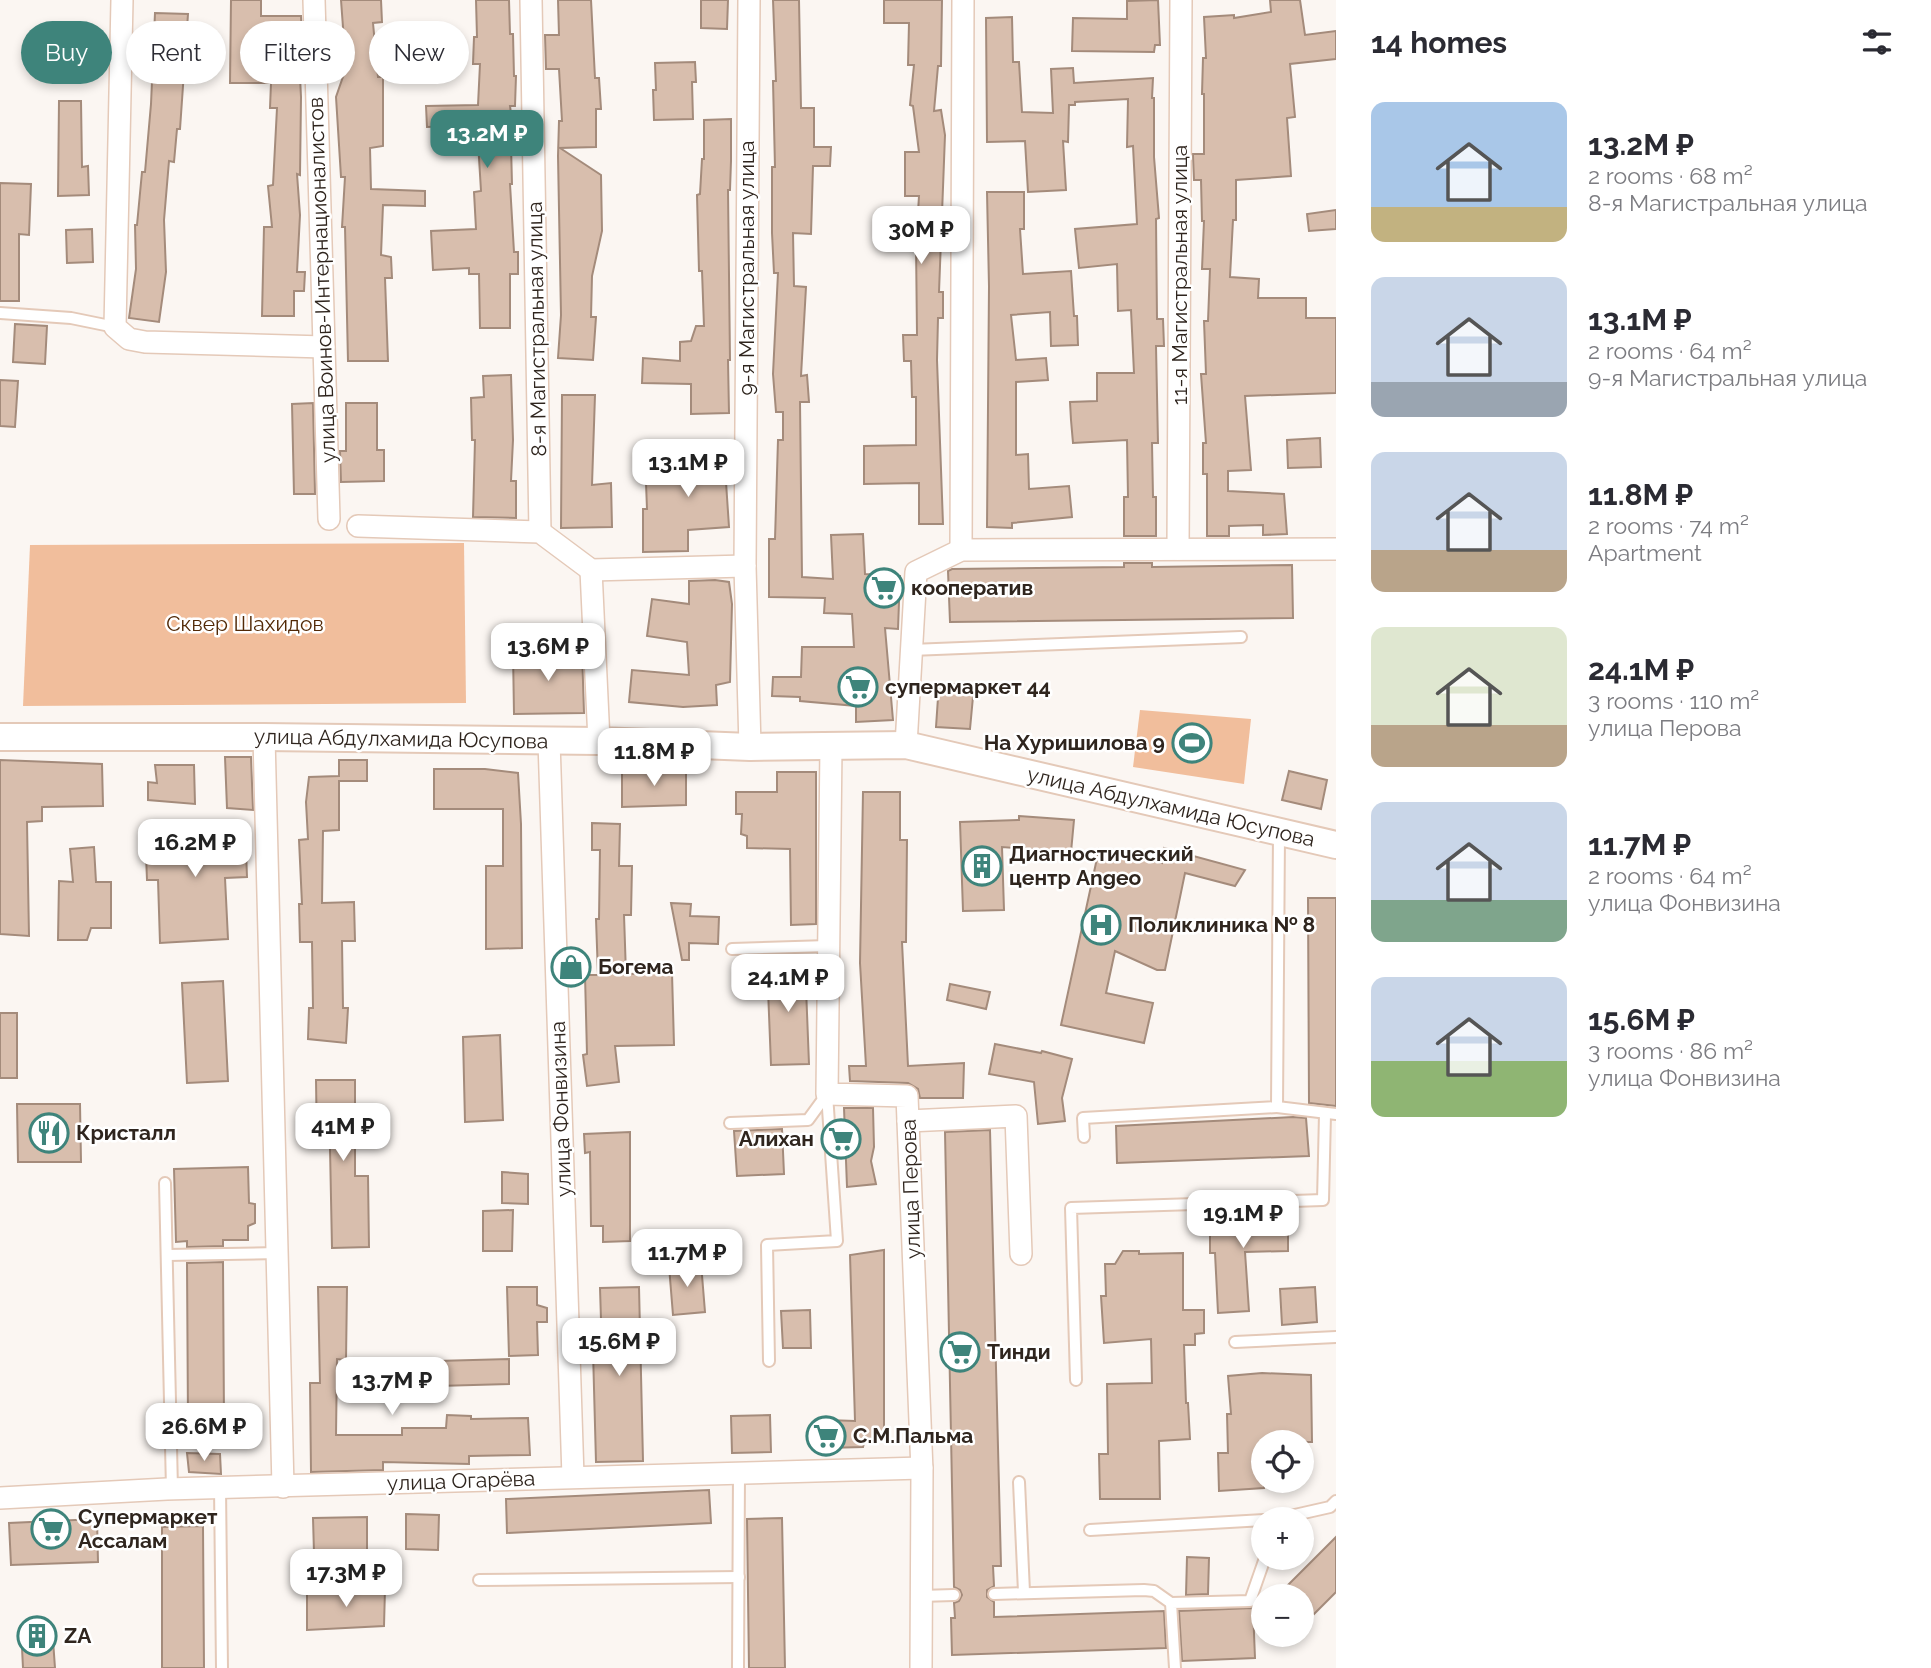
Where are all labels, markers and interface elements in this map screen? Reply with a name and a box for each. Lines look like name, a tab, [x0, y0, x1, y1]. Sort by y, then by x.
chip: Buy	[21, 21, 112, 84]
chip: Rent	[126, 21, 226, 84]
chip: Filters	[240, 21, 355, 84]
chip: New	[369, 21, 469, 84]
icon: filters	[1858, 23, 1896, 61]
text: 14 homes	[1371, 25, 1507, 60]
street label: улица Воинов-Интернационалистов	[303, 97, 340, 463]
pin: 13.2M ₽	[422, 110, 552, 170]
text: 13.2M ₽	[446, 119, 528, 146]
text: 13.2M ₽	[1588, 127, 1694, 162]
icon: home	[1427, 130, 1511, 214]
street label: 9-я Магистральная улица	[734, 140, 759, 396]
street label: 11-я Магистральная улица	[1167, 145, 1192, 405]
text: 2 rooms · 68 m²	[1588, 162, 1753, 189]
text: 8-я Магистральная улица	[1588, 189, 1868, 216]
street label: 8-я Магистральная улица	[522, 201, 551, 457]
pin: 30M ₽	[872, 206, 970, 266]
text: 30M ₽	[888, 215, 954, 242]
text: 13.1M ₽	[1588, 302, 1692, 337]
icon: home	[1427, 305, 1511, 389]
text: 2 rooms · 64 m²	[1588, 337, 1752, 364]
text: 9-я Магистральная улица	[1588, 364, 1867, 391]
pin: 13.1M ₽	[623, 440, 753, 499]
text: 13.1M ₽	[648, 448, 728, 475]
text: 11.8M ₽	[1588, 477, 1693, 512]
icon: home	[1427, 480, 1511, 564]
text: 2 rooms · 74 m²	[1588, 512, 1749, 539]
text: Apartment	[1588, 539, 1702, 566]
supermarket icon: кооператив	[863, 567, 905, 609]
place label: кооператив	[911, 575, 1033, 600]
park label: Сквер Шахидов	[166, 611, 324, 636]
pin: 13.6M ₽	[483, 624, 613, 683]
text: 13.6M ₽	[507, 632, 589, 659]
text: 24.1M ₽	[1588, 652, 1694, 687]
icon: home	[1427, 655, 1511, 739]
supermarket icon: супермаркет 44	[837, 666, 879, 708]
place label: супермаркет 44	[885, 674, 1051, 699]
text: 3 rooms · 110 m²	[1588, 687, 1759, 714]
text: улица Перова	[1588, 714, 1742, 741]
sports icon: На Хуришилова 9	[1171, 722, 1213, 764]
street label: улица Абдулхамида Юсупова	[254, 723, 548, 754]
pin: 11.8M ₽	[589, 728, 719, 788]
place label: На Хуришилова 9	[984, 730, 1165, 755]
text: 11.8M ₽	[614, 737, 694, 764]
street label: улица Абдулхамида Юсупова	[1025, 761, 1317, 852]
pin: 16.2M ₽	[130, 820, 260, 879]
text: 11.7M ₽	[1588, 827, 1691, 862]
text: 16.2M ₽	[154, 828, 236, 855]
icon: home	[1427, 830, 1511, 914]
place label: Диагностический центр Angeo	[1009, 841, 1194, 890]
building icon: Диагностический центр Angeo	[961, 845, 1003, 887]
text: 2 rooms · 64 m²	[1588, 862, 1752, 889]
text: улица Фонвизина	[1588, 889, 1781, 916]
hospital icon: Поликлиника № 8	[1080, 904, 1122, 946]
place label: Поликлиника № 8	[1128, 912, 1315, 937]
shop icon: Богема	[550, 946, 592, 988]
place label: Богема	[598, 954, 674, 979]
pin: 24.1M ₽	[723, 954, 853, 1014]
text: 24.1M ₽	[747, 963, 829, 990]
text: 15.6M ₽	[1588, 1002, 1695, 1037]
icon: home	[1427, 1005, 1511, 1089]
street label: улица Фонвизина	[545, 1021, 576, 1197]
text: 3 rooms · 86 m²	[1588, 1037, 1753, 1064]
text: улица Фонвизина	[1588, 1064, 1781, 1091]
pin: 41M ₽	[294, 1104, 392, 1163]
restaurant icon: Кристалл	[28, 1112, 70, 1154]
text: 41M ₽	[311, 1112, 375, 1139]
supermarket icon: Алихан	[820, 1118, 862, 1160]
street label: улица Перова	[896, 1119, 925, 1260]
place label: Кристалл	[76, 1120, 176, 1145]
place label: Алихан	[739, 1126, 814, 1151]
pin: 19.1M ₽	[1178, 1190, 1308, 1250]
text: 19.1M ₽	[1203, 1199, 1283, 1226]
pin: 11.7M ₽	[622, 1230, 752, 1289]
text: 11.7M ₽	[647, 1238, 727, 1265]
pin: 15.6M ₽	[554, 1318, 684, 1378]
text: 15.6M ₽	[578, 1327, 660, 1354]
supermarket icon: Тинди	[939, 1331, 981, 1373]
place label: Тинди	[987, 1339, 1051, 1364]
pin: 13.7M ₽	[327, 1358, 457, 1417]
text: 13.7M ₽	[352, 1366, 432, 1393]
pin: 26.6M ₽	[139, 1404, 269, 1463]
text: 26.6M ₽	[162, 1412, 246, 1439]
supermarket icon: С.М.Пальма	[805, 1415, 847, 1457]
place label: С.М.Пальма	[853, 1423, 973, 1448]
map controls	[1251, 1430, 1314, 1647]
button: locate	[1251, 1430, 1314, 1493]
street label: улица Огарёва	[386, 1465, 536, 1496]
place label: Супермаркет Ассалам	[78, 1504, 218, 1553]
button: +	[1251, 1507, 1314, 1570]
supermarket icon: Супермаркет Ассалам	[30, 1508, 72, 1550]
pin: 17.3M ₽	[281, 1550, 411, 1609]
text: 17.3M ₽	[306, 1558, 386, 1585]
button: −	[1251, 1584, 1314, 1647]
building icon: ZA	[16, 1615, 58, 1657]
place label: ZA	[64, 1623, 92, 1648]

